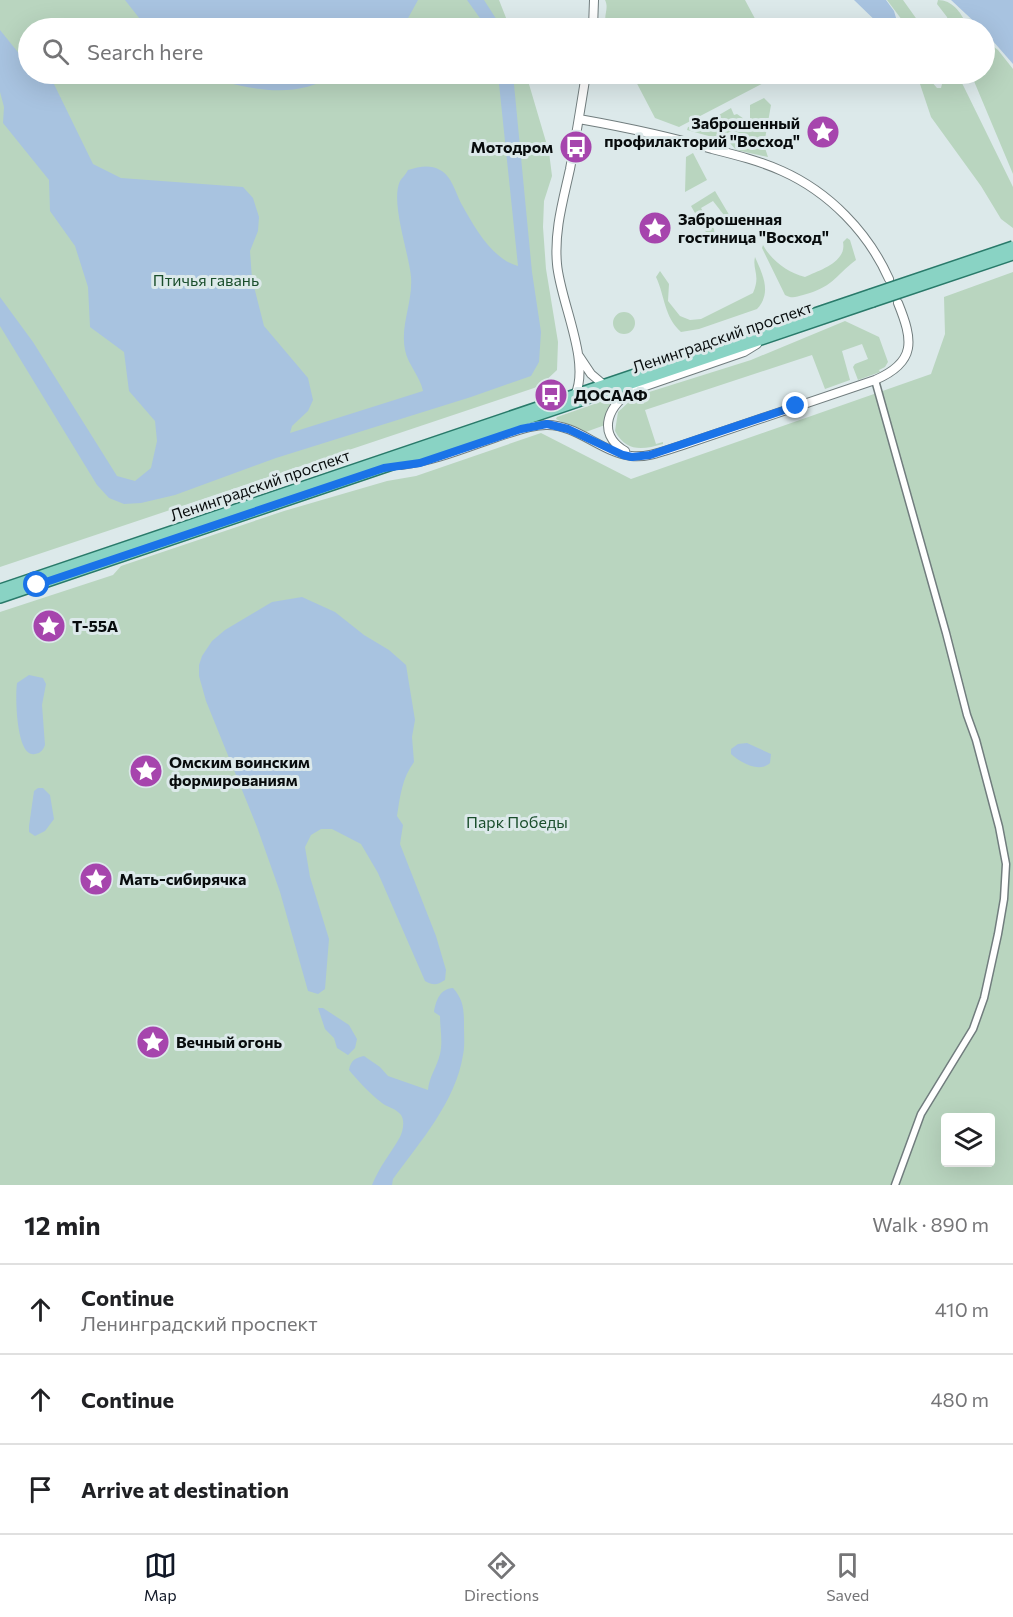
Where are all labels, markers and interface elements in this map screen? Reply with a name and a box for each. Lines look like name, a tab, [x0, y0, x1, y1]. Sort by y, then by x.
search box	[18, 18, 995, 84]
icon: search	[39, 35, 72, 68]
text: Search here	[87, 38, 203, 65]
place label: Заброшенный профилакторий "Восход"	[604, 113, 800, 150]
place icon: Заброшенный профилакторий "Восход"	[805, 114, 841, 150]
bus stop icon: Мотодром	[558, 129, 594, 165]
place label: Мотодром	[470, 137, 553, 156]
place label: Заброшенная гостиница "Восход"	[678, 209, 829, 246]
place icon: Заброшенная гостиница "Восход"	[637, 210, 673, 246]
park label: Птичья гавань	[153, 270, 259, 289]
street label: Ленинградский проспект	[629, 297, 815, 376]
bus stop icon: ДОСААФ	[533, 377, 569, 413]
place label: ДОСААФ	[574, 385, 648, 404]
route end	[782, 392, 808, 418]
street label: Ленинградский проспект	[167, 445, 353, 524]
route start	[23, 571, 49, 597]
place icon: Т-55А	[31, 608, 67, 644]
place label: Т-55А	[72, 616, 119, 635]
place label: Омским воинским формированиям	[169, 752, 310, 789]
place icon: Омским воинским формированиям	[128, 753, 164, 789]
park label: Парк Победы	[466, 812, 568, 831]
place icon: Мать-сибирячка	[78, 861, 114, 897]
place label: Мать-сибирячка	[119, 869, 246, 888]
place icon: Вечный огонь	[135, 1024, 171, 1060]
place label: Вечный огонь	[176, 1032, 282, 1051]
map controls	[941, 1113, 995, 1167]
button: layers	[941, 1113, 995, 1167]
text: 12 min	[24, 1209, 101, 1240]
text: Walk · 890 m	[872, 1212, 989, 1236]
text: Continue	[81, 1284, 174, 1311]
icon: ahead	[24, 1293, 57, 1326]
text: 410 m	[935, 1297, 989, 1321]
text: Ленинградский проспект	[81, 1311, 318, 1335]
icon: ahead	[24, 1383, 57, 1416]
text: Continue	[81, 1386, 174, 1413]
text: 480 m	[931, 1387, 989, 1411]
icon: arrive	[24, 1473, 57, 1506]
text: Arrive at destination	[81, 1476, 289, 1503]
tab: Map	[144, 1549, 177, 1604]
tab: Directions	[464, 1549, 539, 1604]
tab: Saved	[826, 1549, 869, 1604]

